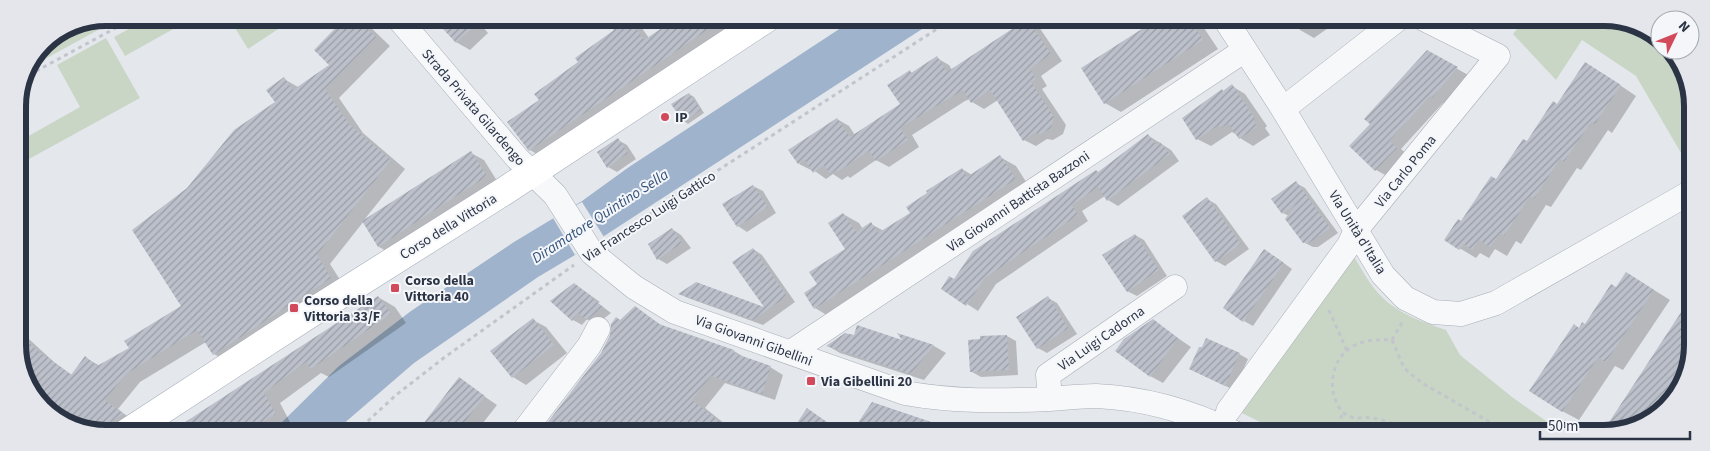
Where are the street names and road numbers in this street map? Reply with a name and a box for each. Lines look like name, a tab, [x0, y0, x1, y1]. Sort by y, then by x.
street label: Strada Privata Gilardengo	[417, 45, 530, 170]
street label: Via Carlo Poma	[1370, 131, 1441, 212]
street label: Via Giovanni Battista Bazzoni	[943, 146, 1094, 257]
street label: Via Francesco Luigi Gattico	[579, 166, 720, 267]
street label: Via Unità d'Italia	[1323, 187, 1391, 278]
street label: Corso della Vittoria	[396, 189, 501, 265]
street label: Via Luigi Cadorna	[1054, 302, 1149, 376]
street label: Via Giovanni Gibellini	[692, 310, 815, 371]

